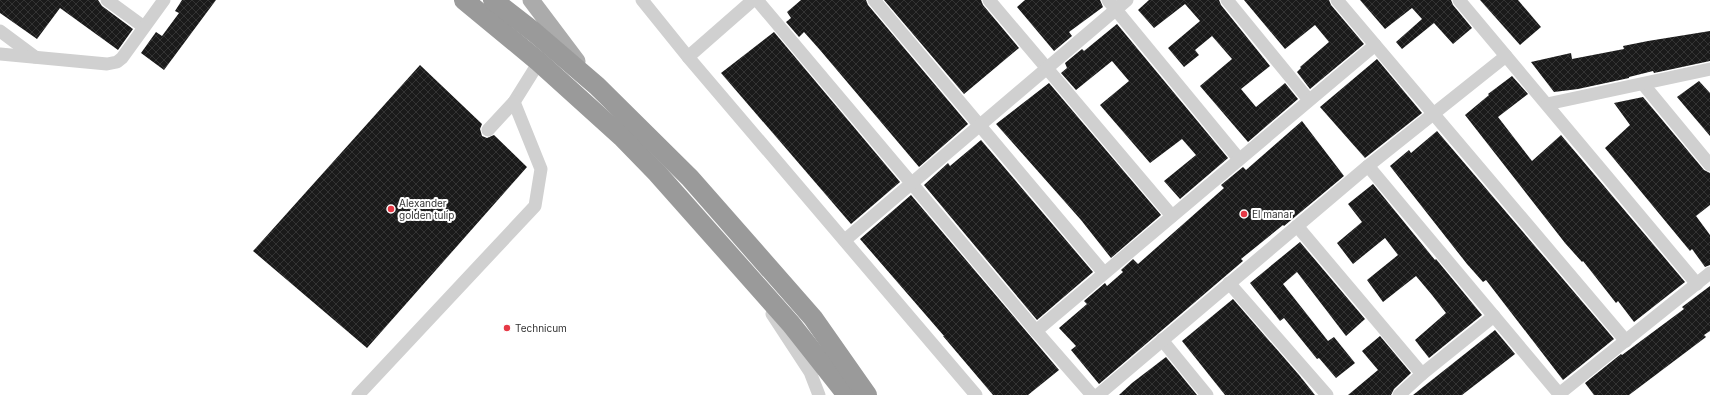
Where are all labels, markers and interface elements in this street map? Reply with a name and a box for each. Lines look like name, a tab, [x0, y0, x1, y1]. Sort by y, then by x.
place label: Alexander golden tulip	[399, 197, 454, 221]
marker: Alexander golden tulip	[386, 204, 396, 214]
place label: El manar	[1252, 208, 1293, 220]
marker: El manar	[1239, 209, 1249, 219]
place label: Technicum	[515, 322, 567, 334]
marker: Technicum	[502, 323, 512, 333]

